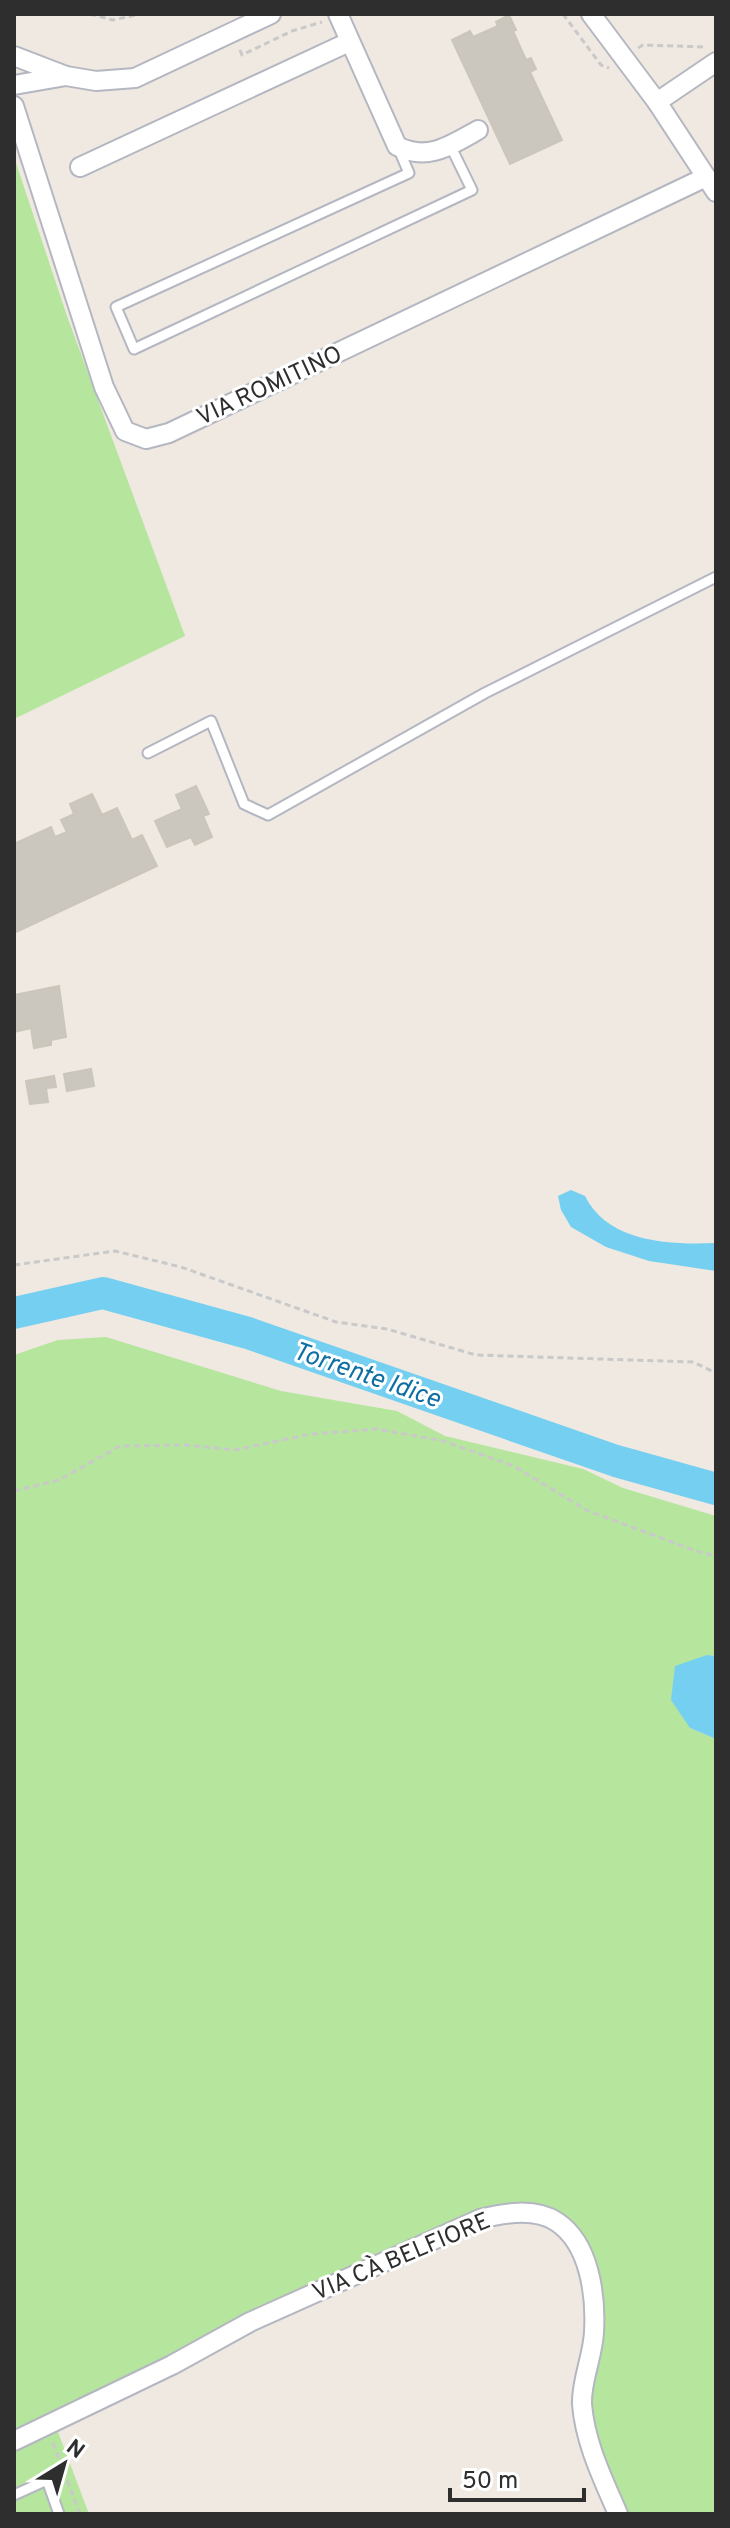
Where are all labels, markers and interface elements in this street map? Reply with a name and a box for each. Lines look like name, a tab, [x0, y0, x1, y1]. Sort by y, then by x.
street label: VIA ROMITINO	[192, 340, 347, 434]
water label: Torrente Idice	[288, 1336, 445, 1417]
street label: VIA CÀ BELFIORE	[308, 2205, 495, 2309]
north arrow	[24, 2424, 104, 2504]
text: N	[60, 2434, 89, 2466]
scale bar	[450, 2452, 584, 2502]
text: 50 m	[462, 2467, 518, 2497]

